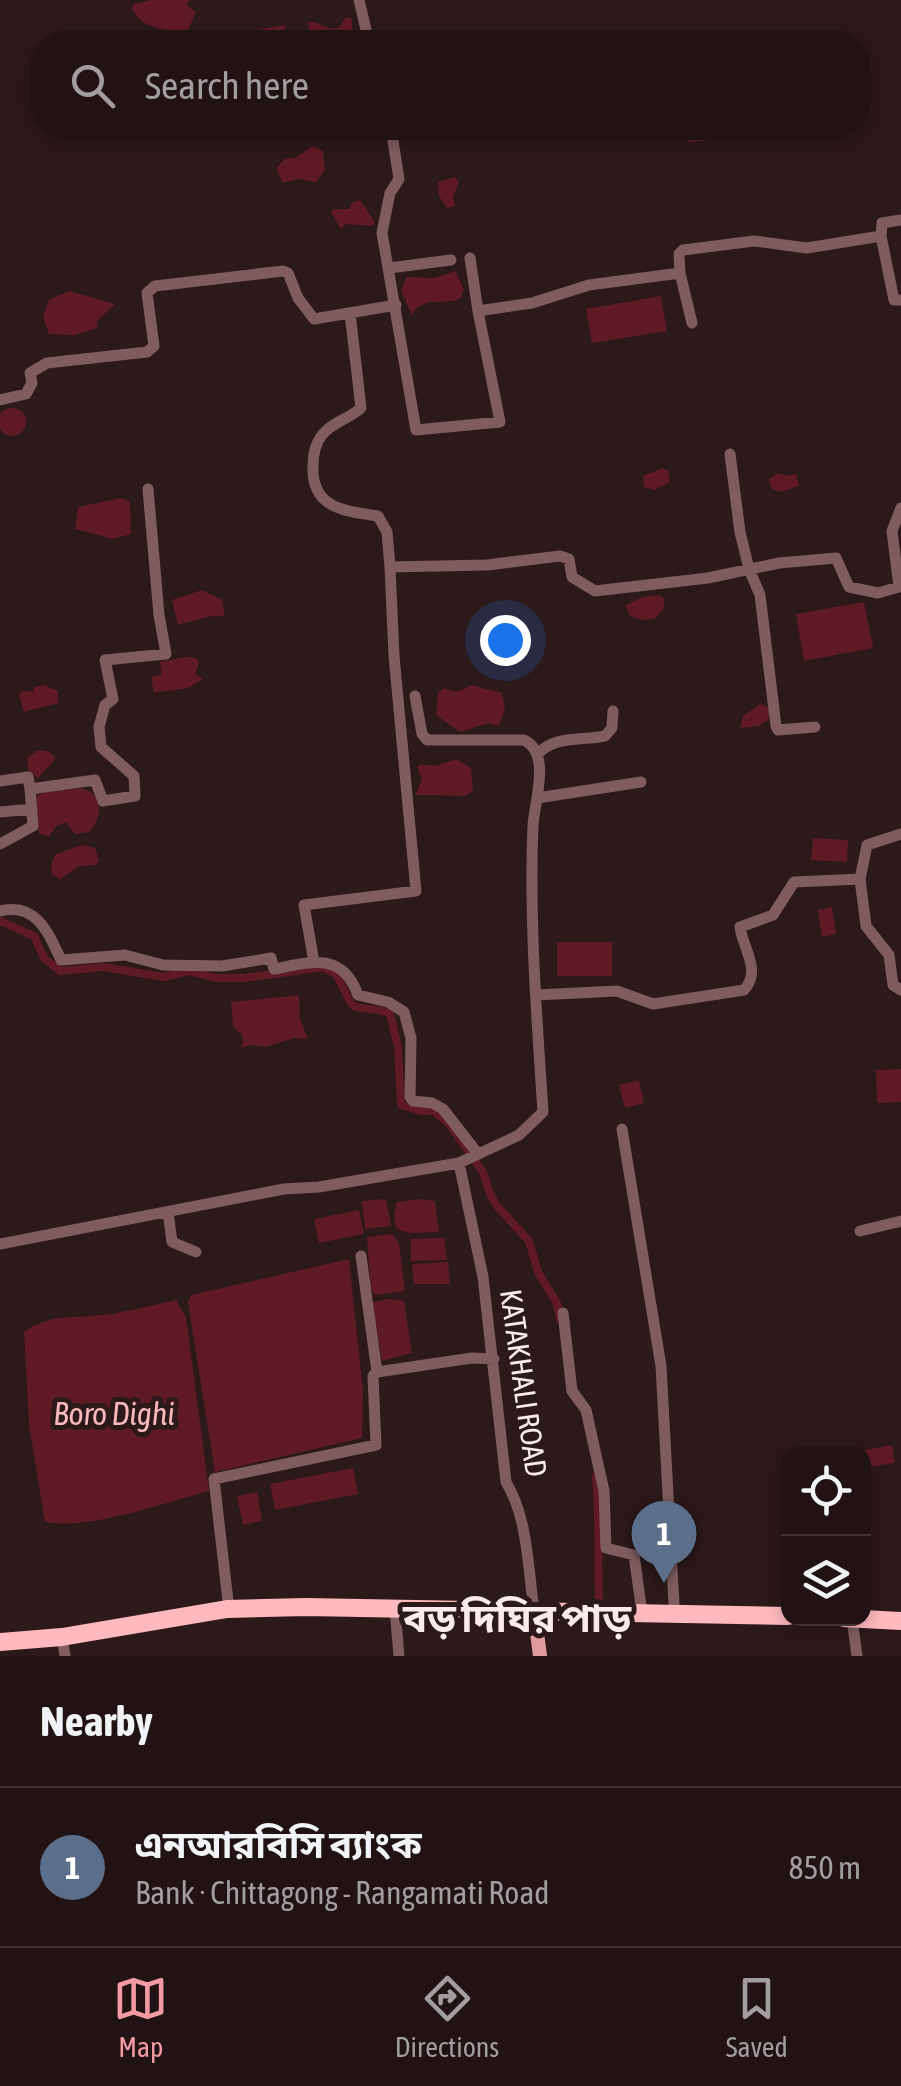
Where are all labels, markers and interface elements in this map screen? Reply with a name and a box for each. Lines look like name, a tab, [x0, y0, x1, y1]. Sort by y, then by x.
search box	[30, 30, 871, 140]
icon: search	[65, 58, 120, 113]
text: Search here	[145, 64, 309, 107]
your location	[480, 615, 531, 666]
street label: KATAKHALI ROAD	[494, 1287, 554, 1479]
water label: Boro Dighi	[53, 1395, 175, 1432]
map controls	[781, 1446, 871, 1626]
button: locate	[781, 1446, 871, 1536]
pin: 1	[632, 1500, 696, 1583]
button: layers	[781, 1536, 871, 1626]
district label: বড় দিঘির পাড়	[402, 1595, 632, 1640]
text: Nearby	[40, 1697, 153, 1745]
text: এনআরবিসি ব্যাংক	[135, 1823, 422, 1866]
text: 1	[65, 1849, 80, 1886]
text: 850 m	[788, 1849, 861, 1886]
text: Bank · Chittagong - Rangamati Road	[135, 1874, 549, 1911]
tab: Map	[113, 1971, 168, 2063]
tab: Directions	[395, 1971, 499, 2063]
tab: Saved	[726, 1971, 788, 2063]

